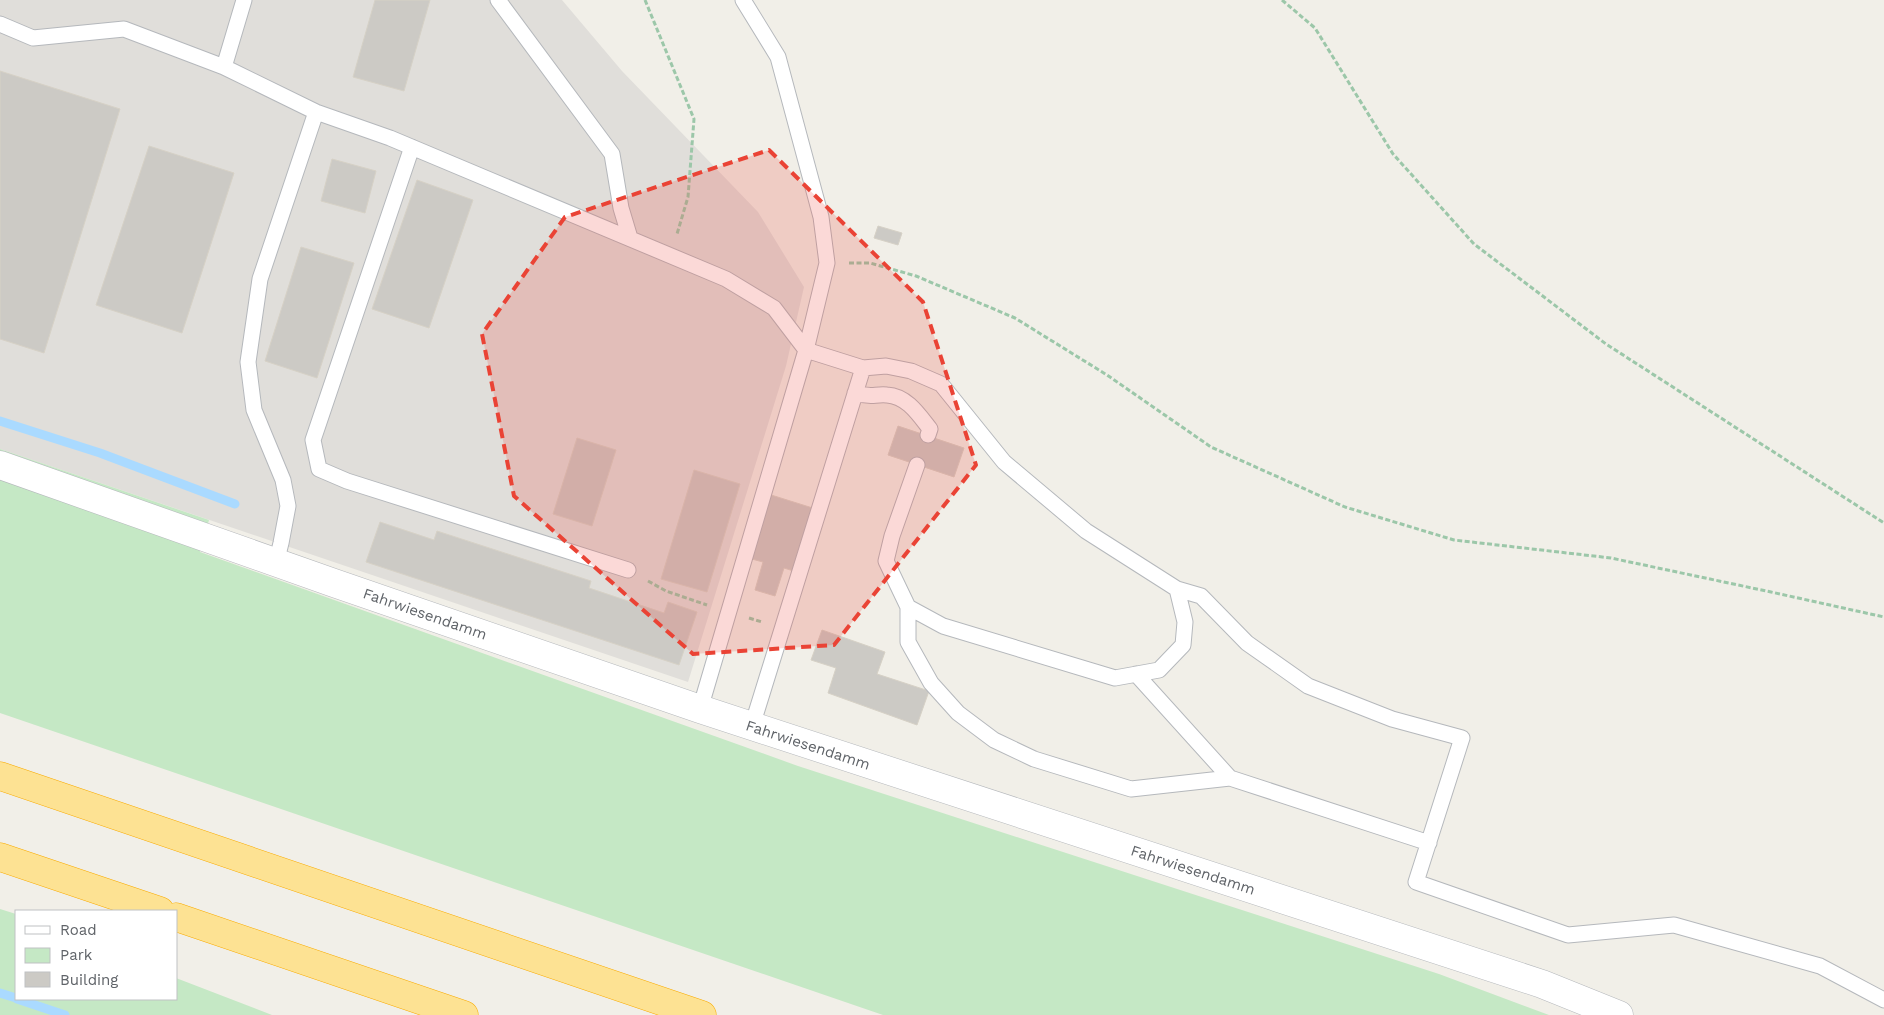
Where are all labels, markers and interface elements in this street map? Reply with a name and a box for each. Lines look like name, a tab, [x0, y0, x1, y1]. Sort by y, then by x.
street label: Fahrwiesendamm	[361, 584, 489, 644]
street label: Fahrwiesendamm	[743, 716, 873, 774]
street label: Fahrwiesendamm	[1128, 841, 1258, 899]
legend	[15, 910, 178, 1000]
text: Road	[60, 921, 97, 939]
text: Park	[60, 946, 93, 964]
text: Building	[60, 971, 118, 989]

